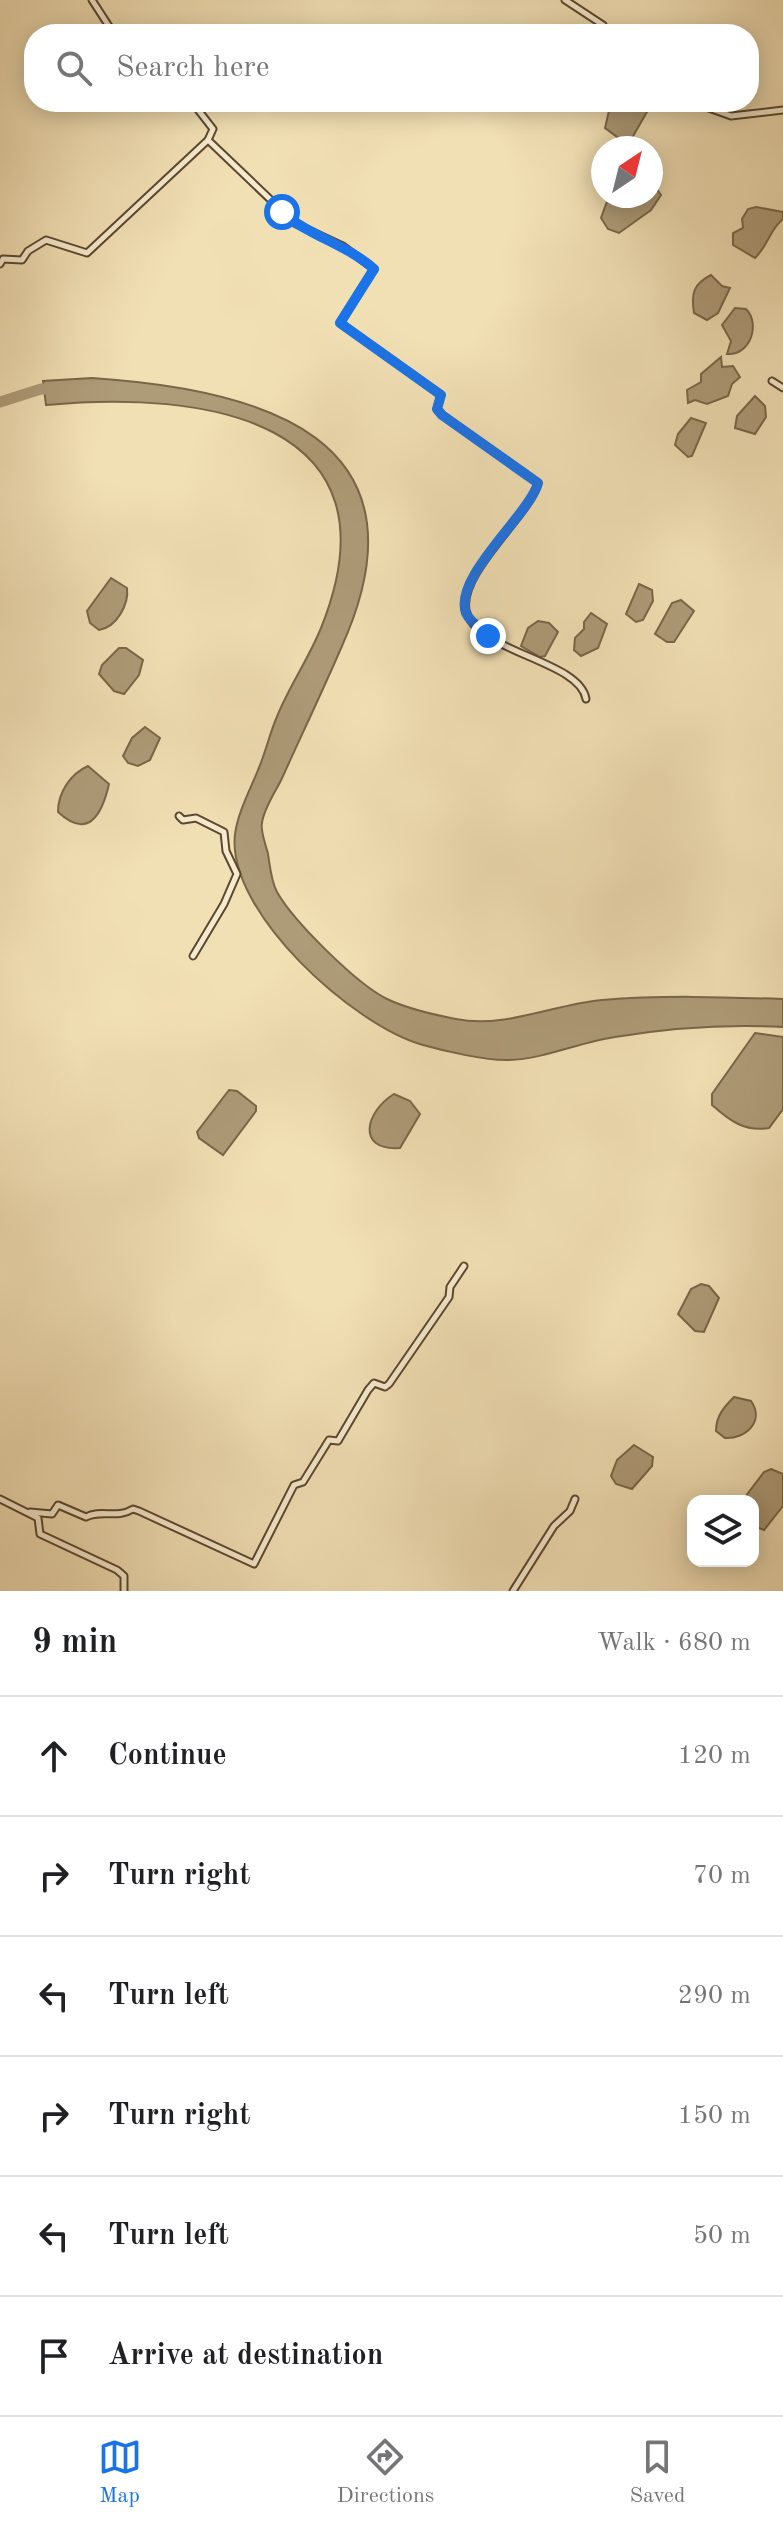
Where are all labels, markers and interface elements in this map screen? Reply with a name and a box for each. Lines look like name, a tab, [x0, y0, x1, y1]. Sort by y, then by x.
search box	[24, 24, 759, 112]
icon: search	[52, 46, 96, 90]
text: Search here	[116, 53, 270, 83]
north arrow	[591, 136, 663, 208]
route start	[264, 194, 300, 230]
route end	[470, 618, 506, 654]
map controls	[687, 1495, 759, 1567]
button: layers	[687, 1495, 759, 1567]
text: 9 min	[32, 1626, 117, 1660]
text: Walk · 680 m	[597, 1630, 751, 1656]
icon: ahead	[32, 1734, 76, 1778]
text: Continue	[108, 1741, 227, 1771]
text: 120 m	[678, 1743, 751, 1769]
icon: right	[32, 1854, 76, 1898]
text: Turn right	[108, 1861, 250, 1891]
text: 70 m	[693, 1863, 751, 1889]
icon: left	[32, 1974, 76, 2018]
text: Turn left	[108, 1981, 229, 2011]
text: 290 m	[678, 1983, 751, 2009]
icon: right	[32, 2094, 76, 2138]
text: Turn right	[108, 2101, 250, 2131]
text: 150 m	[678, 2103, 751, 2129]
icon: left	[32, 2214, 76, 2258]
text: Turn left	[108, 2221, 229, 2251]
text: 50 m	[693, 2223, 751, 2249]
icon: arrive	[32, 2334, 76, 2378]
text: Arrive at destination	[108, 2341, 383, 2371]
tab: Map	[98, 2435, 142, 2510]
tab: Directions	[337, 2435, 434, 2510]
tab: Saved	[629, 2435, 685, 2510]

